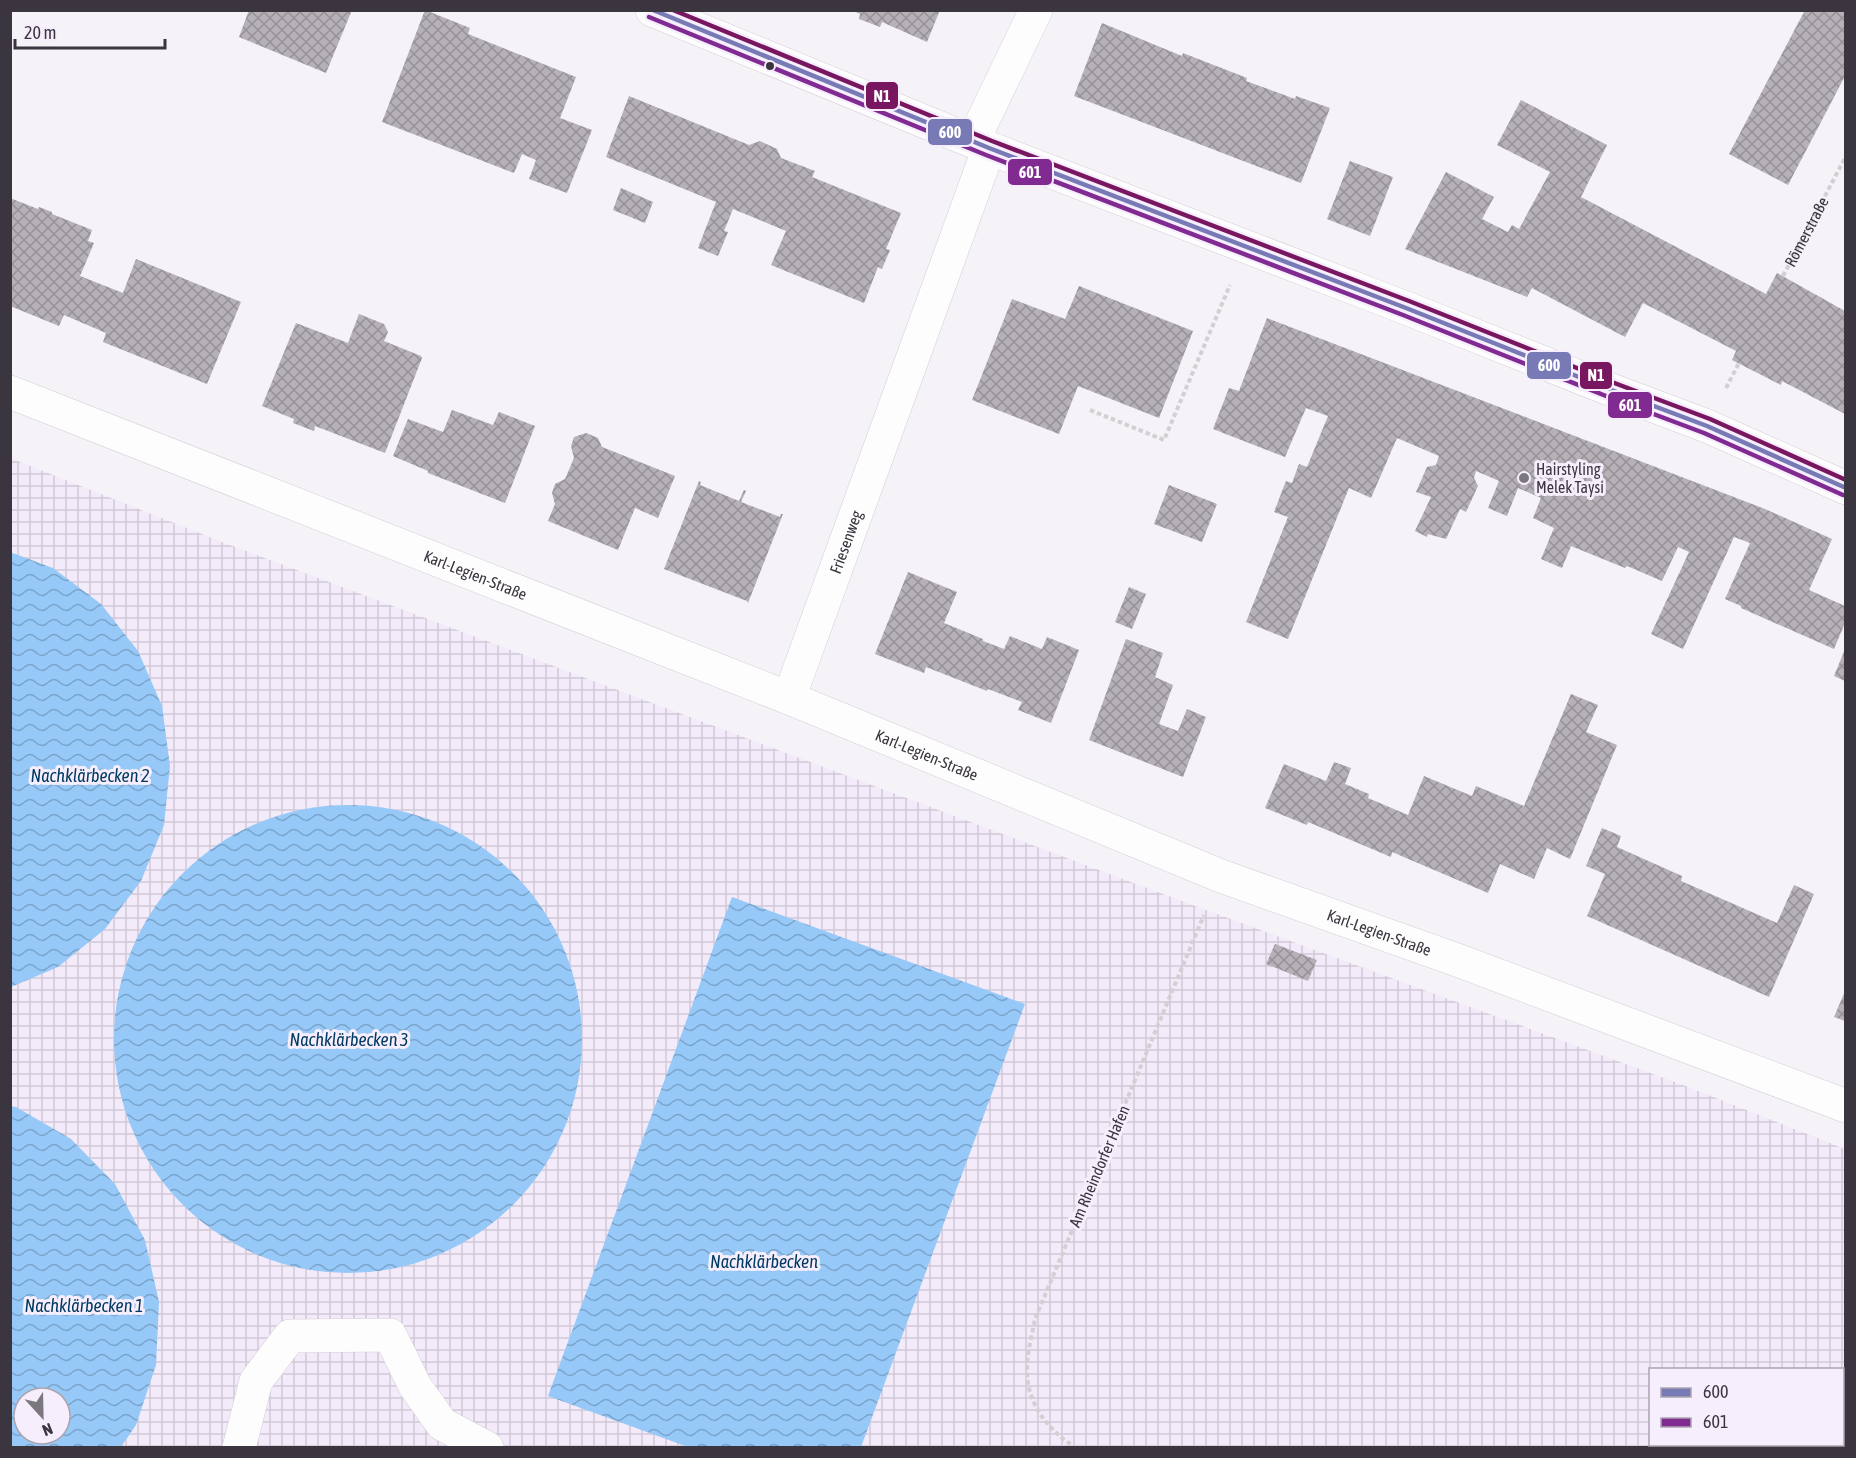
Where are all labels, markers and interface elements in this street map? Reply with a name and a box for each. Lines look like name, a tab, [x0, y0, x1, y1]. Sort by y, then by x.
scale bar	[15, 12, 165, 50]
text: 20 m	[24, 22, 56, 43]
unlabelled marker	[764, 60, 776, 72]
line badge: N1	[865, 81, 899, 110]
text: N1	[874, 87, 891, 105]
line badge: 600	[927, 118, 973, 146]
text: 600	[939, 123, 962, 141]
line badge: 601	[1007, 158, 1053, 186]
text: 601	[1019, 163, 1042, 181]
street label: Römerstraße	[1781, 194, 1832, 270]
line badge: 600	[1526, 351, 1572, 380]
text: 600	[1538, 356, 1561, 374]
line badge: N1	[1579, 361, 1613, 390]
text: N1	[1588, 366, 1605, 384]
line badge: 601	[1607, 391, 1653, 419]
text: 601	[1619, 396, 1642, 414]
place label: Hairstyling Melek Taysi	[1536, 460, 1604, 497]
marker: Hairstyling Melek Taysi	[1517, 471, 1531, 485]
street label: Friesenweg	[826, 508, 866, 576]
street label: Karl-Legien-Straße	[421, 546, 529, 603]
street label: Karl-Legien-Straße	[873, 726, 981, 784]
water label: Nachklärbecken 2	[31, 765, 149, 786]
street label: Karl-Legien-Straße	[1325, 906, 1434, 959]
water label: Nachklärbecken 3	[290, 1029, 408, 1050]
street label: Am Rheindorfer Hafen	[1065, 1102, 1133, 1230]
water label: Nachklärbecken	[710, 1251, 818, 1272]
water label: Nachklärbecken 1	[25, 1295, 143, 1316]
legend	[1649, 1368, 1844, 1446]
text: 600	[1703, 1381, 1728, 1402]
north arrow	[12, 1386, 72, 1446]
text: 601	[1703, 1411, 1728, 1432]
text: N	[40, 1420, 55, 1440]

